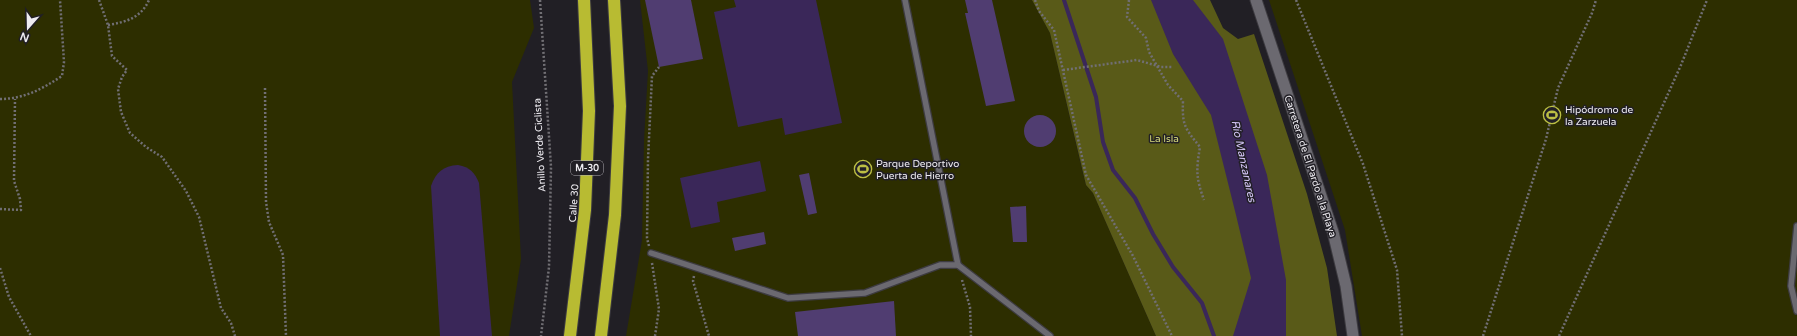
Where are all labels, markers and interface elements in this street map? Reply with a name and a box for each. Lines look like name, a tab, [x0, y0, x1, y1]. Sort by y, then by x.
north arrow	[8, 8, 48, 48]
text: N	[18, 29, 31, 45]
street label: Carretera de El Pardo a la Playa	[1281, 94, 1339, 239]
street label: Anillo Verde Ciclista	[532, 98, 548, 192]
place label: Hipódromo de la Zarzuela	[1565, 104, 1634, 128]
sports icon: Hipódromo de la Zarzuela	[1542, 105, 1562, 125]
water label: Río Manzanares	[1228, 119, 1259, 204]
park label: La Isla	[1149, 133, 1179, 145]
place label: Parque Deportivo Puerta de Hierro	[876, 158, 959, 182]
sports icon: Parque Deportivo Puerta de Hierro	[853, 159, 873, 179]
road number: M-30	[571, 161, 603, 175]
street label: Calle 30	[567, 184, 581, 223]

